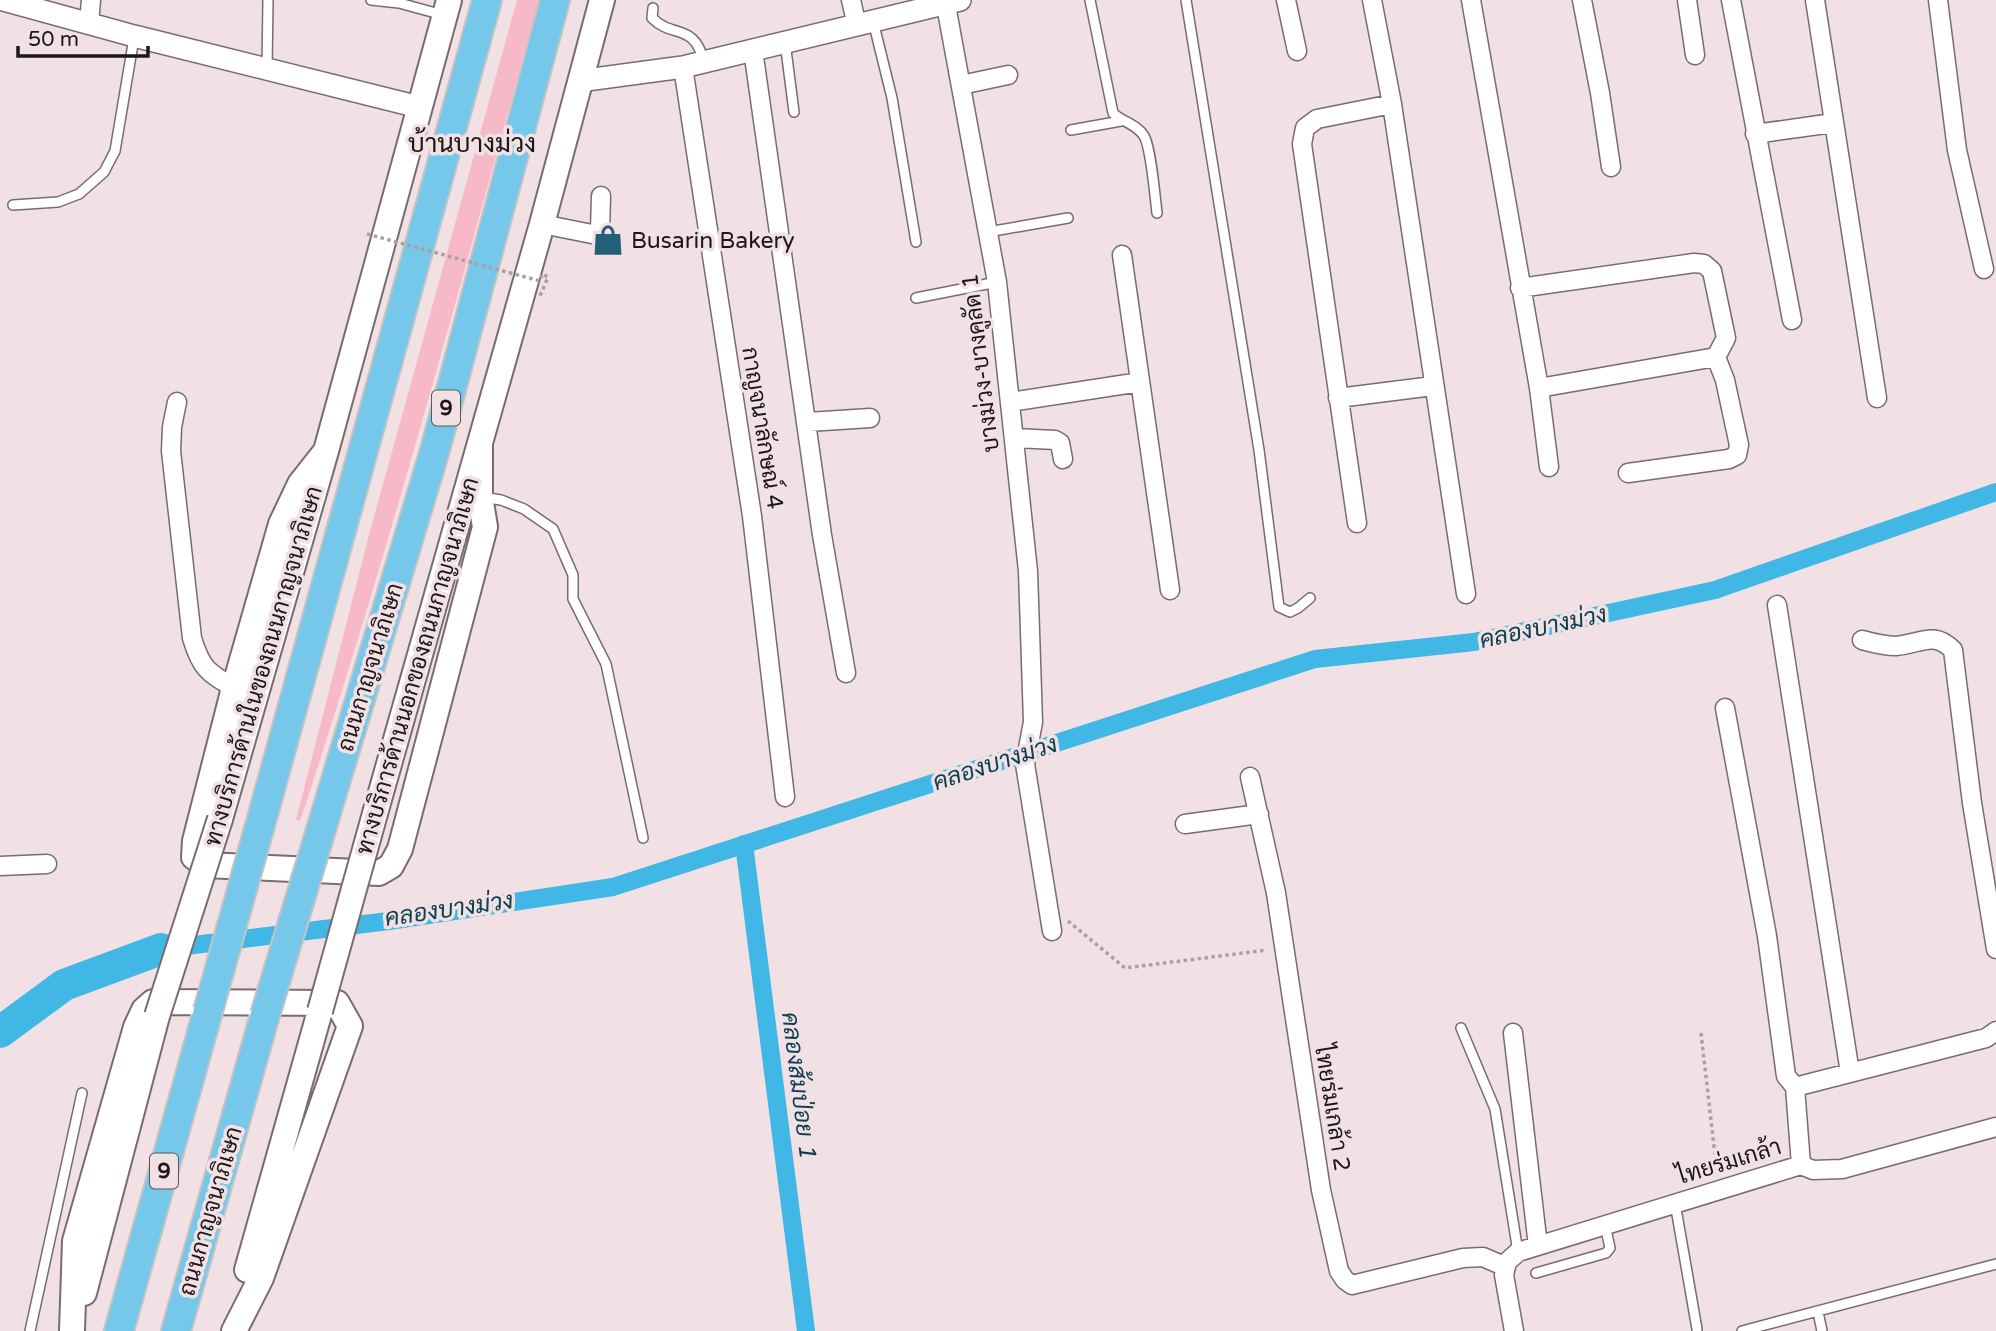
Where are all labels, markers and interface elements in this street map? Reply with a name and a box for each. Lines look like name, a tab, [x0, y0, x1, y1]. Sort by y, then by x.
scale bar	[18, 14, 147, 58]
text: 50 m	[28, 27, 79, 52]
district label: บ้านบางม่วง	[408, 127, 536, 159]
shop icon: Busarin Bakery	[591, 223, 625, 257]
place label: Busarin Bakery	[631, 227, 795, 255]
street label: บางม่วง-บางคูลัด 1	[955, 272, 1008, 454]
street label: กาญจนาลักษณ์ 4	[735, 345, 792, 511]
road number: 9	[432, 390, 460, 426]
street label: ทางบริการด้านนอกของถนนกาญจนาภิเษก	[350, 474, 484, 858]
street label: ทางบริการด้านในของถนนกาญจนาภิเษก	[196, 482, 329, 850]
street label: ถนนกาญจนาภิเษก	[331, 579, 409, 755]
water label: คลองบางม่วง	[1477, 600, 1609, 655]
water label: คลองบางม่วง	[929, 730, 1061, 797]
water label: คลองบางม่วง	[383, 886, 515, 933]
water label: คลองส้มป่อย 1	[775, 1010, 822, 1160]
street label: ไทยร่มเกล้า 2	[1308, 1040, 1359, 1173]
street label: ถนนกาญจนาภิเษก	[172, 1123, 249, 1299]
street label: ไทยร่มเกล้า	[1671, 1130, 1785, 1192]
road number: 9	[150, 1154, 178, 1188]

